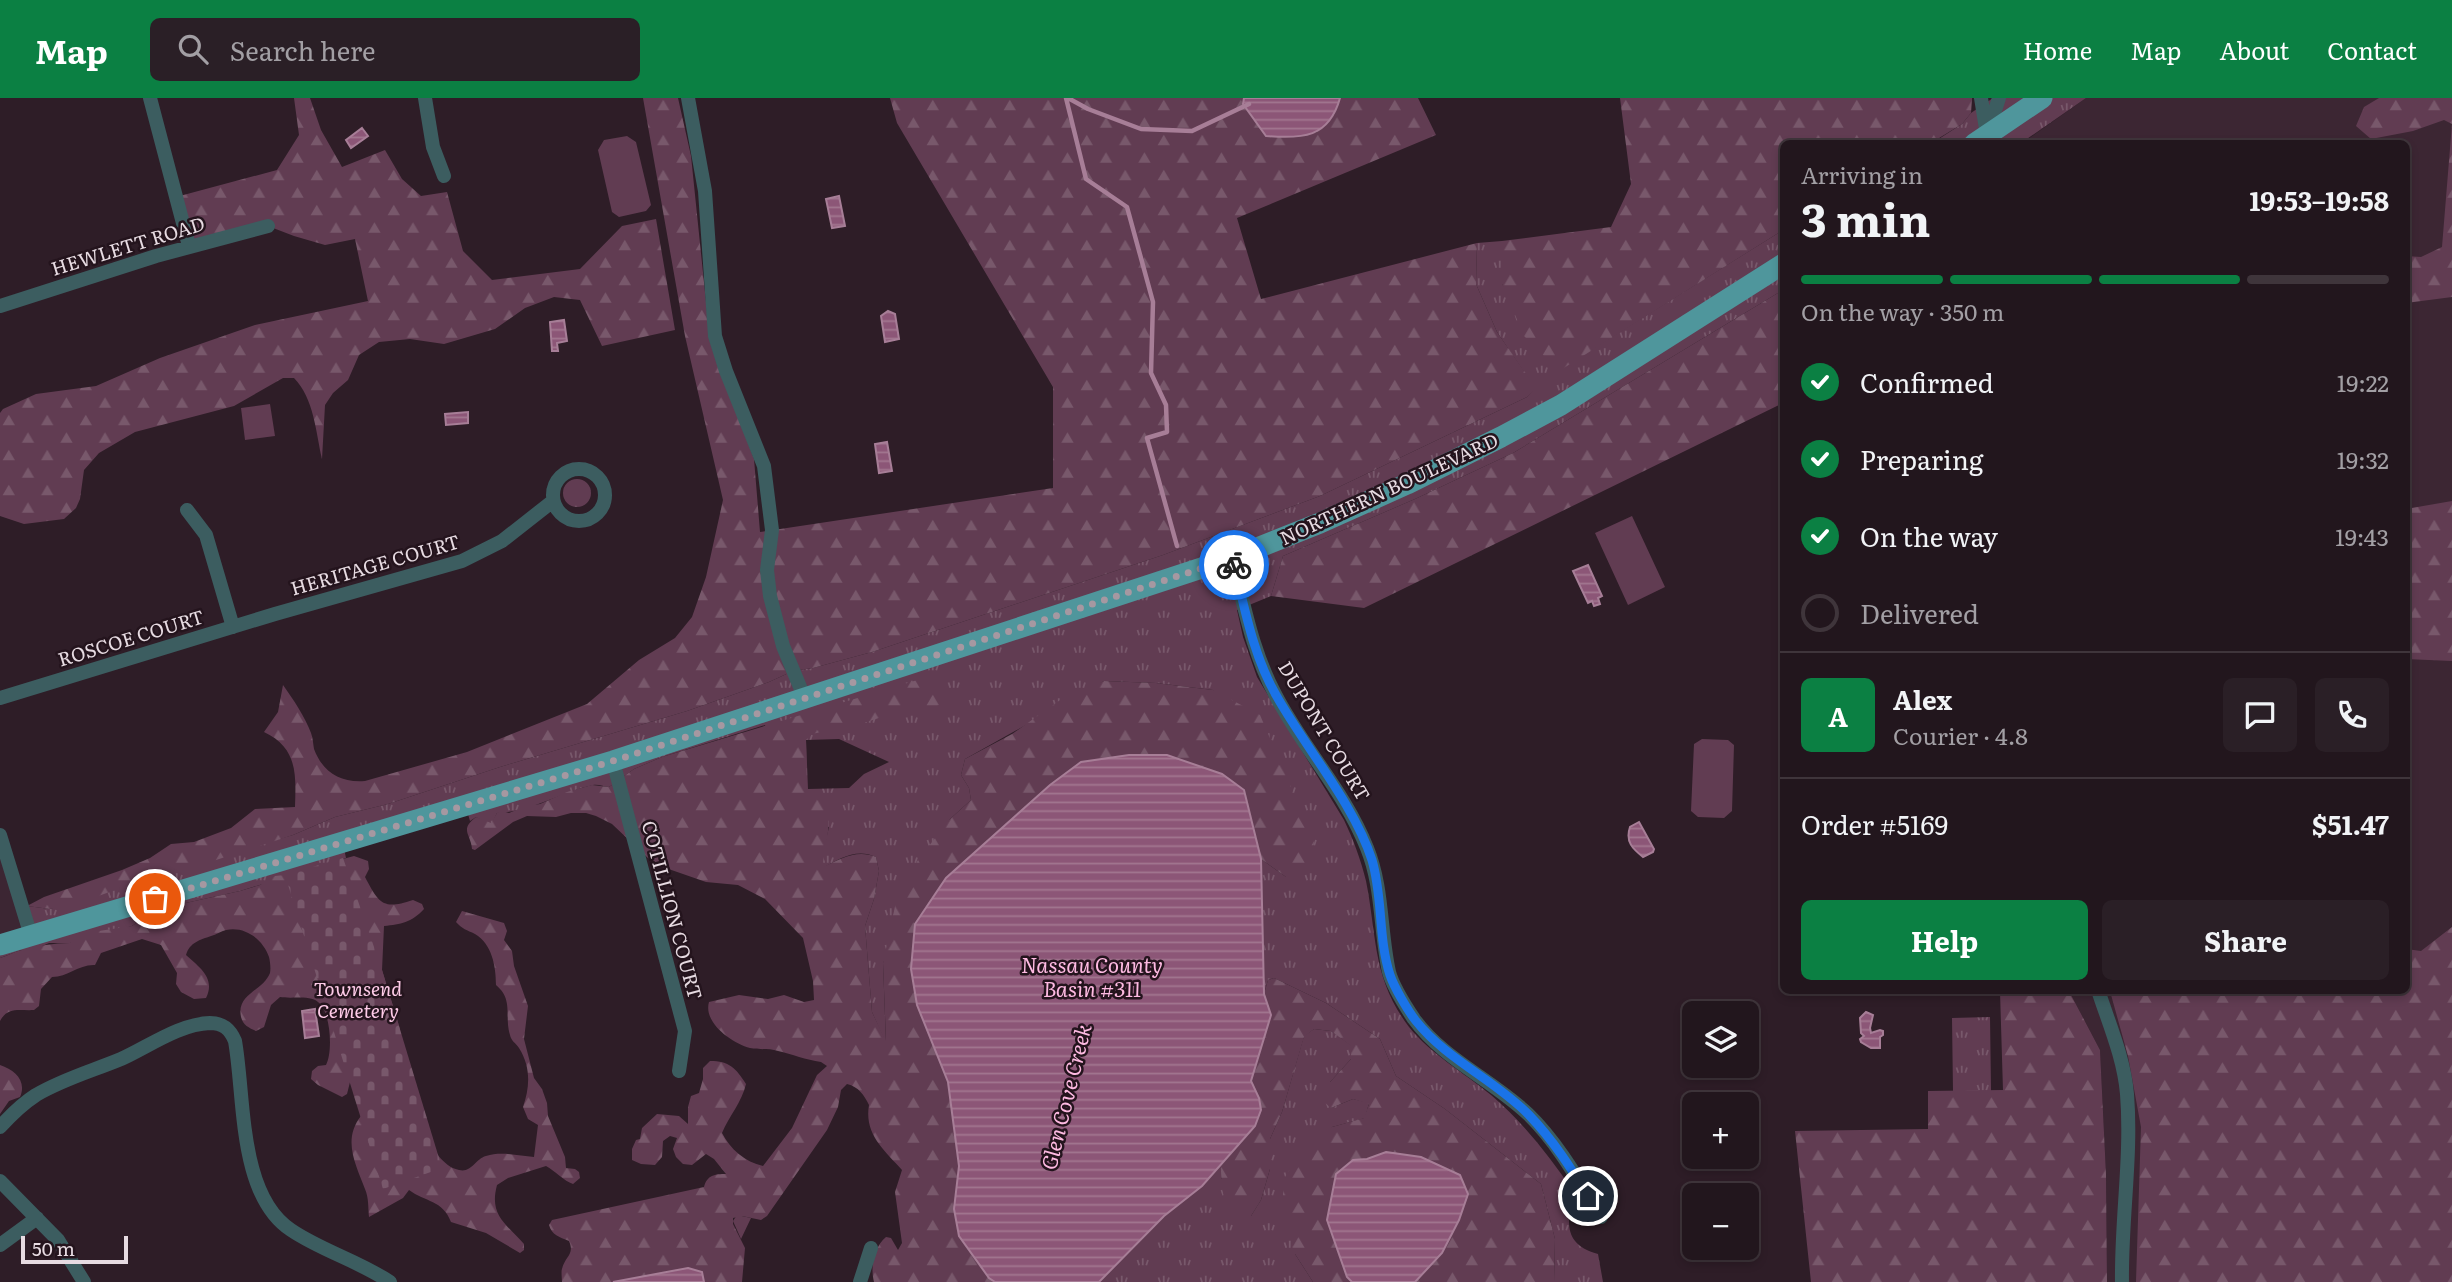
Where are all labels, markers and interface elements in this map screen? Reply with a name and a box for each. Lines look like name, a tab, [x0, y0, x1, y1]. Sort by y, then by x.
search box	[150, 18, 640, 81]
text: Map	[35, 25, 108, 74]
icon: search	[174, 30, 212, 68]
text: Search here	[230, 30, 376, 69]
text: Home	[2023, 32, 2092, 67]
text: Map	[2130, 32, 2181, 67]
text: About	[2219, 32, 2289, 67]
text: Contact	[2327, 32, 2417, 67]
text: Arriving in	[1801, 157, 1923, 191]
text: 19:53–19:58	[2250, 180, 2389, 219]
text: 3 min	[1801, 183, 1931, 251]
street label: HEWLETT ROAD	[47, 208, 208, 282]
text: On the way · 350 m	[1801, 294, 2004, 328]
text: Confirmed	[1860, 362, 1994, 401]
icon: check	[1801, 363, 1839, 401]
text: 19:22	[2337, 365, 2389, 399]
street label: NORTHERN BOULEVARD	[1275, 425, 1502, 551]
text: Preparing	[1860, 439, 1983, 478]
icon: check	[1801, 440, 1839, 478]
text: 19:32	[2337, 442, 2389, 476]
text: On the way	[1860, 516, 1998, 555]
icon: check	[1801, 517, 1839, 555]
text: 19:43	[2335, 519, 2389, 553]
street label: HERITAGE COURT	[287, 527, 463, 602]
courier	[1199, 530, 1269, 600]
icon: bike	[1215, 546, 1253, 584]
text: Delivered	[1860, 593, 1979, 632]
street label: ROSCOE COURT	[54, 602, 207, 673]
street label: DUPONT COURT	[1272, 655, 1378, 806]
button: chat	[2223, 678, 2297, 752]
button: phone	[2315, 678, 2389, 752]
text: Alex	[1893, 679, 1952, 718]
text: A	[1828, 696, 1848, 735]
text: Courier · 4.8	[1893, 718, 2028, 752]
text: Order #5169	[1801, 804, 1948, 843]
text: $51.47	[2312, 804, 2389, 843]
street label: COTILLION COURT	[636, 817, 710, 1002]
pin	[125, 869, 185, 929]
icon: bag	[136, 880, 174, 918]
button: Help	[1801, 900, 2088, 980]
button: Share	[2102, 900, 2389, 980]
water label: Nassau County Basin #311	[1021, 948, 1163, 1003]
park label: Townsend Cemetery	[314, 974, 402, 1024]
map controls	[1682, 1001, 1759, 1260]
button: layers	[1682, 1001, 1759, 1078]
water label: Glen Cove Creek	[1031, 1020, 1098, 1173]
button: +	[1682, 1092, 1759, 1169]
pin	[1558, 1166, 1618, 1226]
icon: home	[1569, 1177, 1607, 1215]
button: −	[1682, 1183, 1759, 1260]
scale bar	[21, 1233, 128, 1265]
text: 50 m	[32, 1234, 75, 1262]

